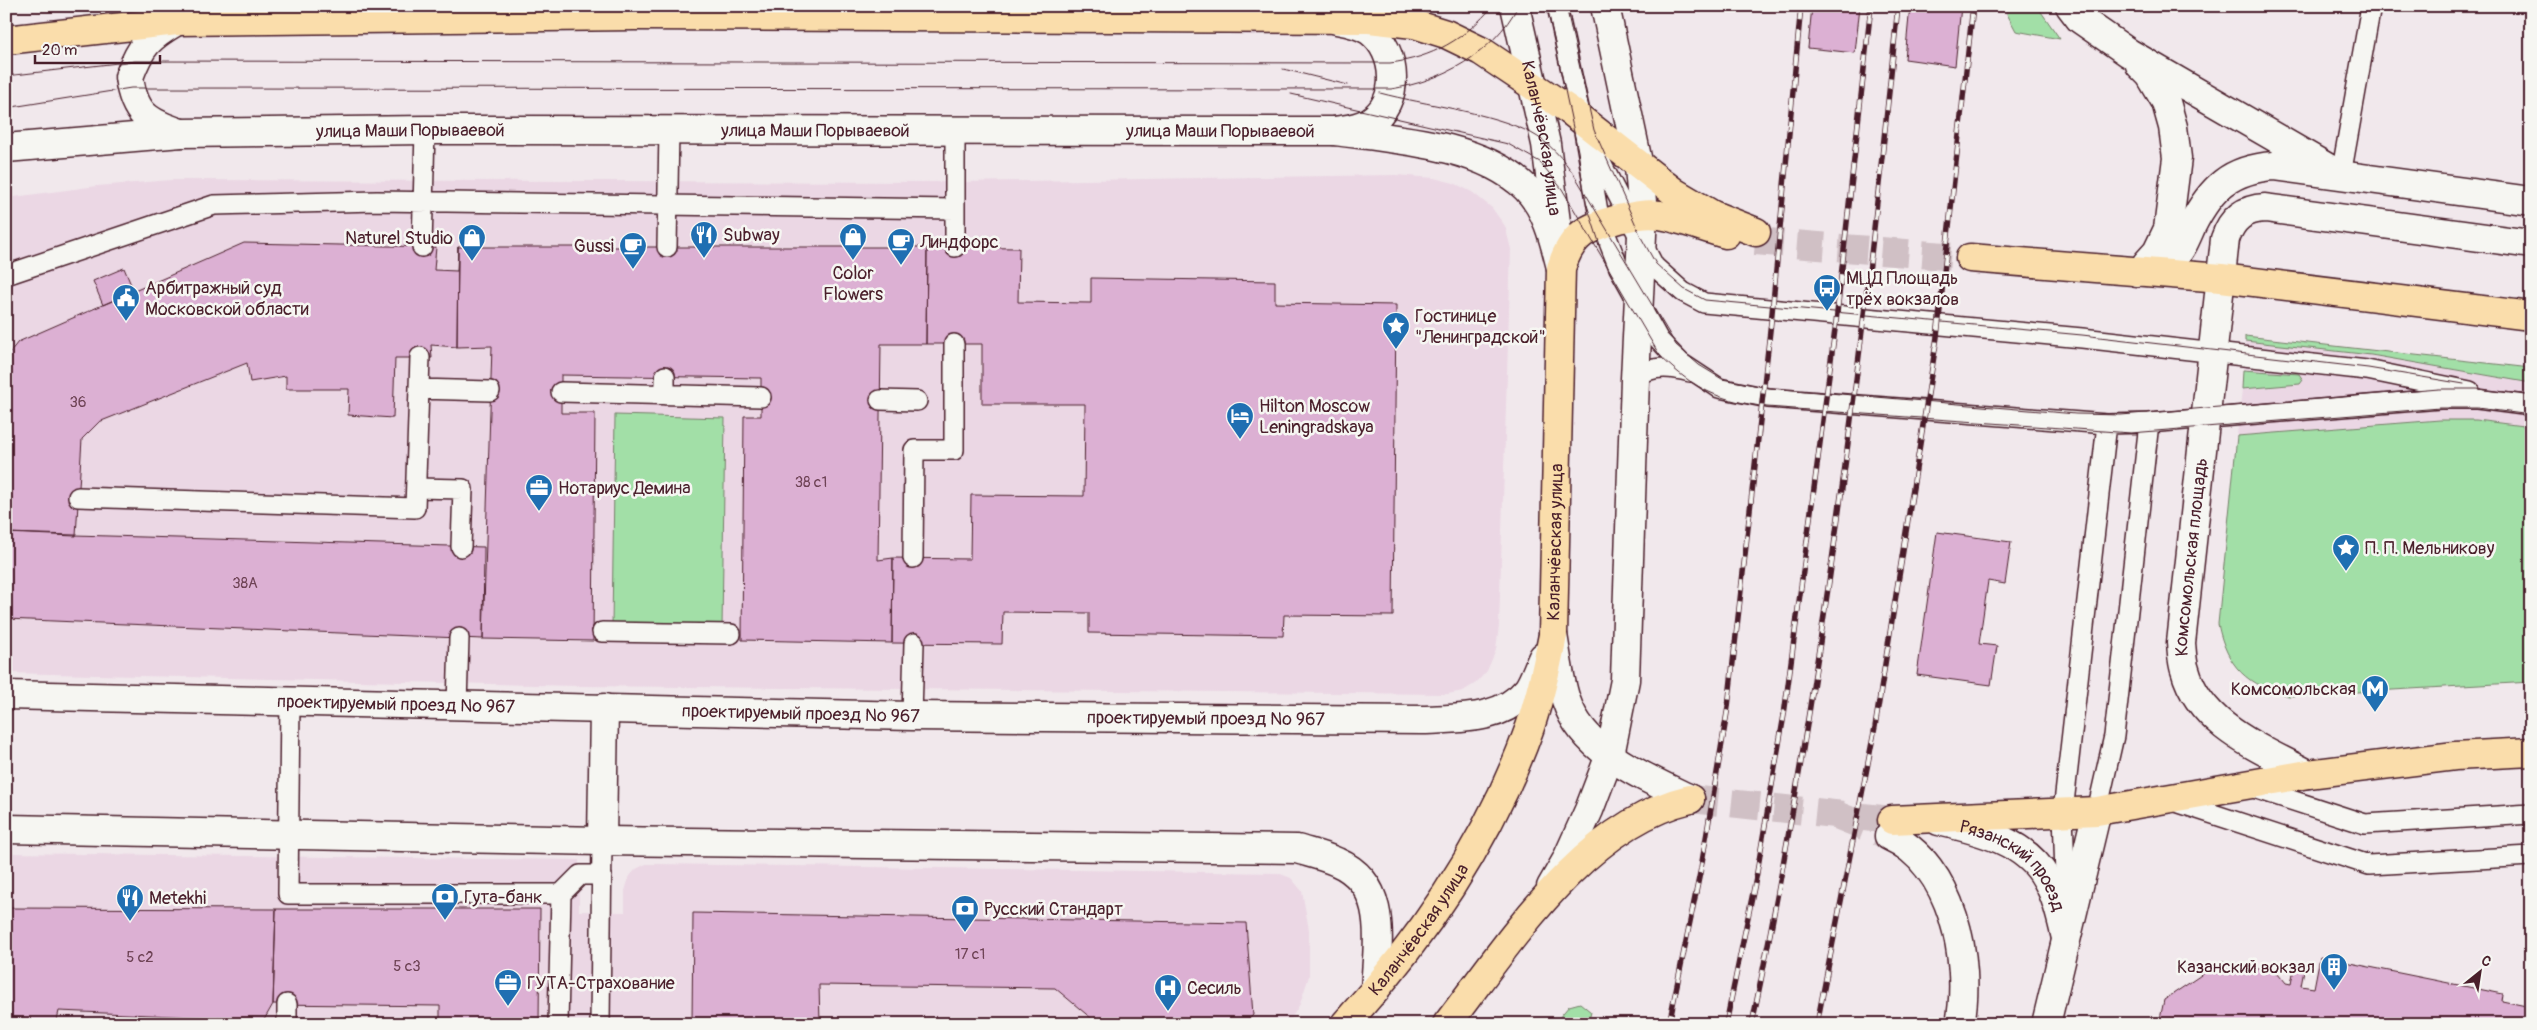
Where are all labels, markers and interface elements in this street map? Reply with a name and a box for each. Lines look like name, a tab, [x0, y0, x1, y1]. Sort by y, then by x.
scale bar	[35, 32, 160, 64]
text: 20 m	[42, 41, 77, 60]
street label: Каланчёвская улица	[1516, 59, 1566, 217]
street label: улица Маши Порываевой	[315, 119, 505, 143]
street label: улица Маши Порываевой	[720, 119, 910, 143]
street label: улица Маши Порываевой	[1125, 120, 1315, 143]
restaurant icon: Subway	[689, 220, 719, 259]
shop icon: Color Flowers	[838, 222, 868, 261]
shop icon: Naturel Studio	[457, 223, 487, 262]
place label: Subway	[723, 224, 780, 247]
place label: Naturel Studio	[345, 227, 453, 250]
cafe icon: Линдфорс	[886, 227, 916, 266]
cafe icon: Gussi	[618, 231, 648, 270]
place label: Линдфорс	[919, 231, 999, 254]
place label: Gussi	[574, 235, 614, 258]
place label: Color Flowers	[823, 262, 883, 306]
place label: МЦД Площадь трёх вокзалов	[1846, 267, 1959, 311]
bus stop icon: МЦД Площадь трёх вокзалов	[1812, 273, 1842, 312]
place label: Арбитражный суд Московской области	[145, 277, 309, 321]
public building icon: Арбитражный суд Московской области	[111, 283, 141, 322]
place label: Гостинице "Ленинградской"	[1415, 305, 1546, 349]
place icon: Гостинице "Ленинградской"	[1381, 311, 1411, 350]
house number: 36	[69, 393, 87, 412]
place label: Hilton Moscow Leningradskaya	[1259, 395, 1374, 439]
hotel icon: Hilton Moscow Leningradskaya	[1225, 401, 1255, 440]
street label: Комсомольская площадь	[2170, 457, 2213, 657]
street label: Каланчёвская улица	[1542, 463, 1569, 621]
office icon: Нотариус Демина	[524, 473, 554, 512]
house number: 38 с1	[795, 473, 827, 492]
place label: Нотариус Демина	[558, 477, 691, 500]
place icon: П. П. Мельникову	[2331, 533, 2361, 572]
place label: П. П. Мельникову	[2365, 537, 2495, 560]
house number: 38А	[232, 574, 258, 593]
metro station icon: Комсомольская	[2360, 674, 2390, 713]
place label: Комсомольская	[2231, 678, 2356, 701]
street label: проектируемый проезд № 967	[277, 690, 516, 719]
street label: проектируемый проезд № 967	[681, 700, 920, 728]
street label: проектируемый проезд № 967	[1087, 706, 1325, 731]
street label: Рязанский проезд	[1957, 815, 2070, 914]
street label: Каланчёвская улица	[1364, 860, 1474, 1001]
bank icon: Гута-банк	[430, 882, 460, 921]
restaurant icon: Metekhi	[115, 883, 145, 922]
place label: Гута-банк	[464, 886, 542, 909]
place label: Metekhi	[149, 887, 206, 910]
bank icon: Русский Стандарт	[950, 894, 980, 933]
place label: Русский Стандарт	[984, 898, 1123, 921]
house number: 17 с1	[955, 945, 985, 964]
house number: 5 с2	[126, 948, 154, 967]
north arrow	[2454, 948, 2504, 998]
building icon: Казанский вокзал	[2319, 952, 2349, 991]
text: С	[2478, 952, 2495, 971]
place label: Казанский вокзал	[2177, 956, 2315, 979]
house number: 5 с3	[393, 957, 421, 976]
office icon: ГУТА-Страхование	[493, 968, 523, 1007]
place label: ГУТА-Страхование	[527, 972, 675, 995]
hospital icon: Сесиль	[1153, 973, 1183, 1012]
place label: Сесиль	[1187, 977, 1242, 1000]

